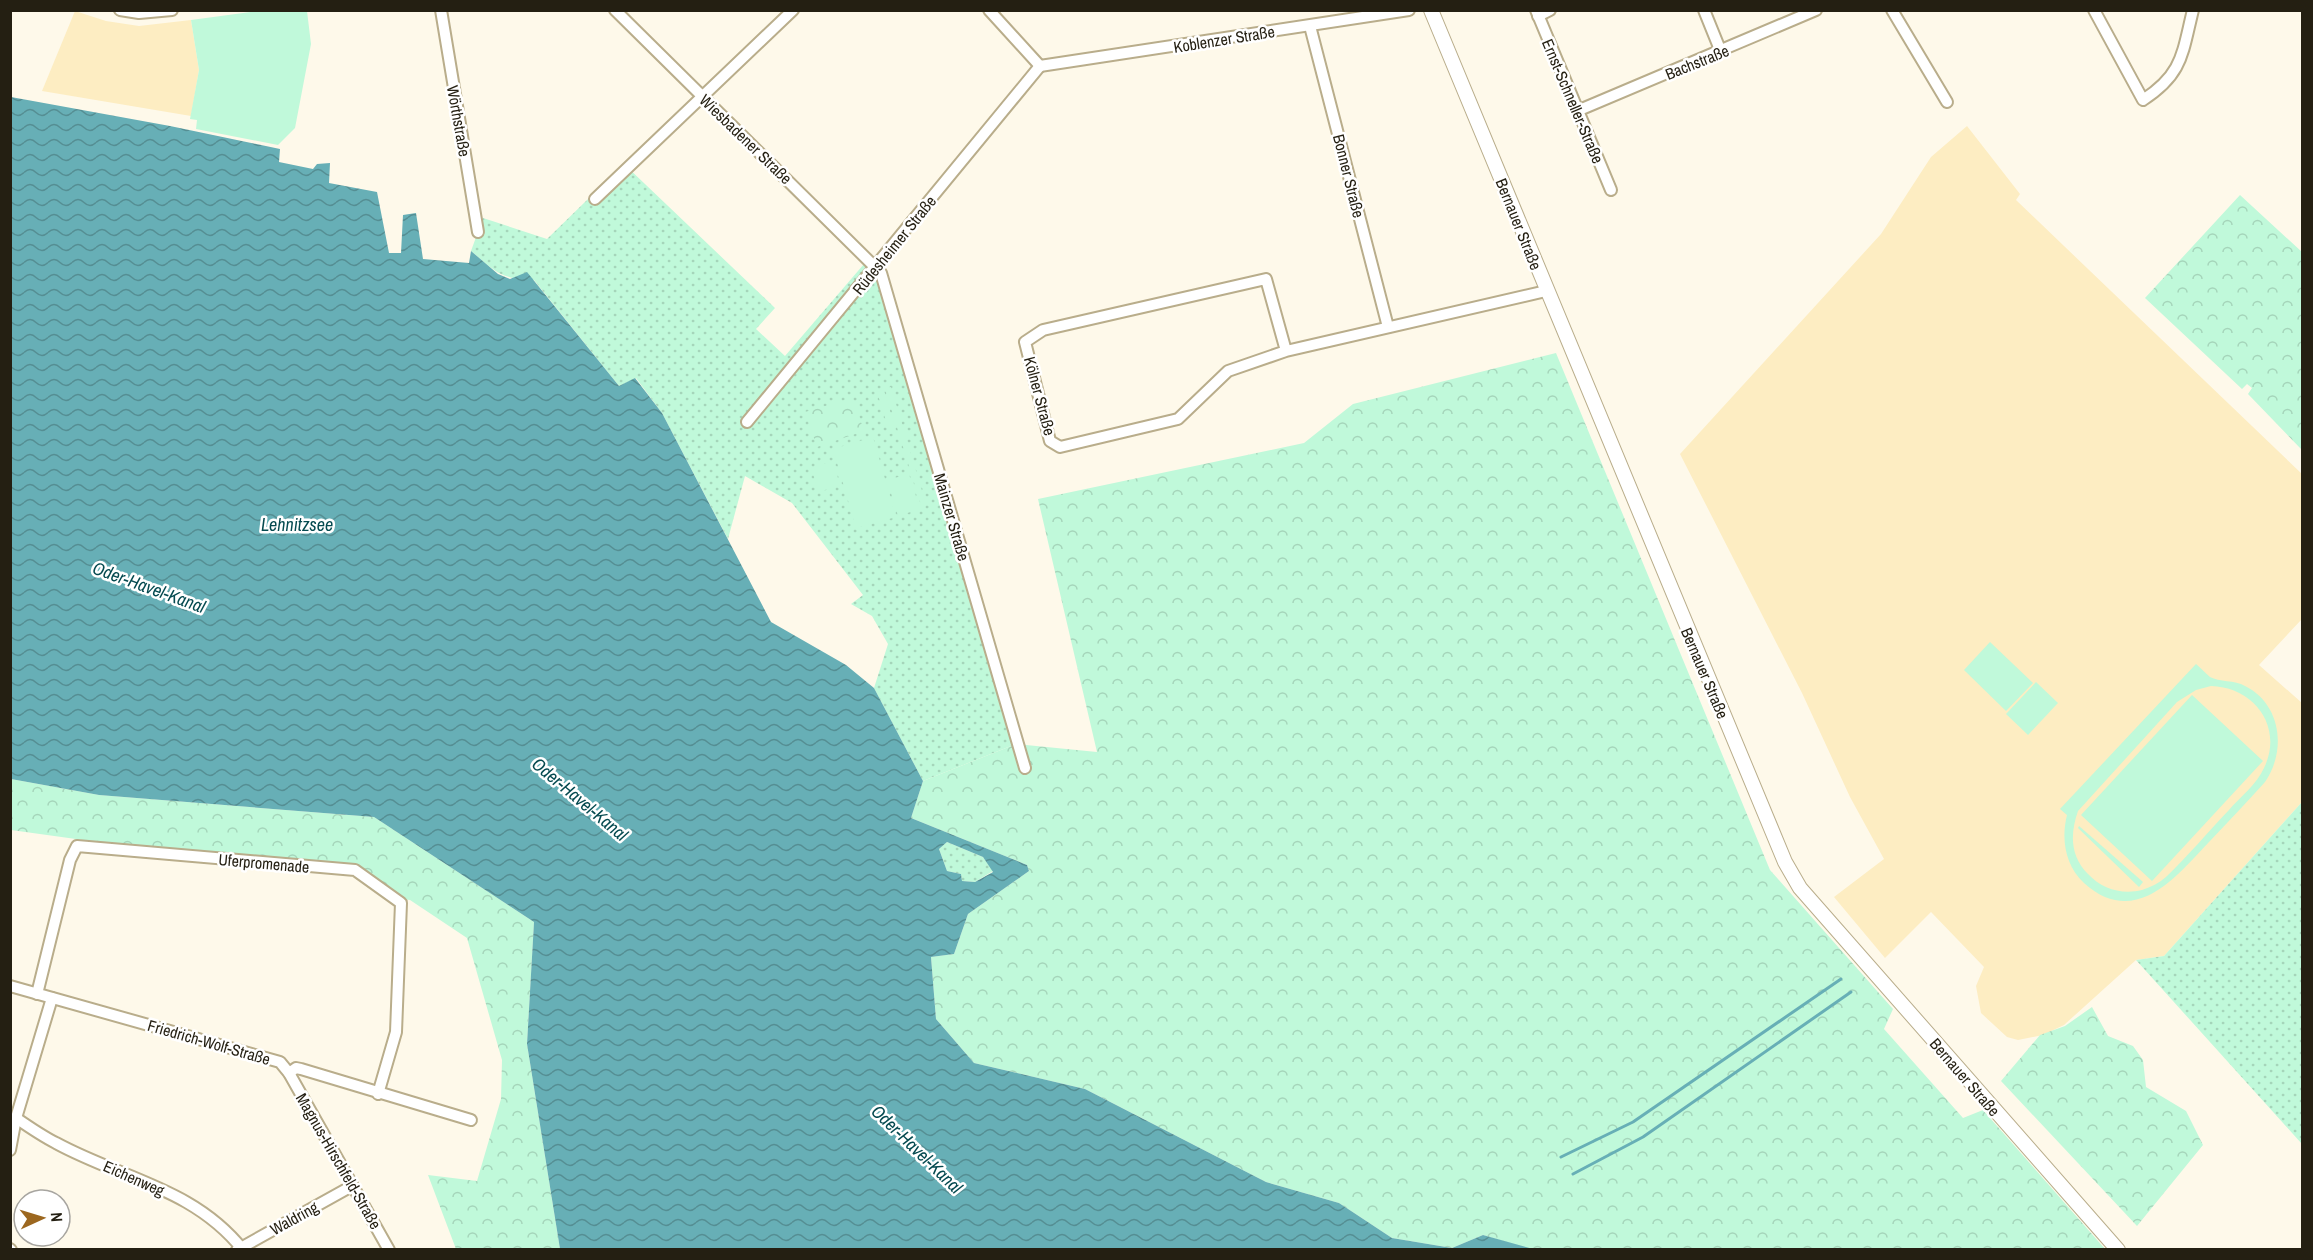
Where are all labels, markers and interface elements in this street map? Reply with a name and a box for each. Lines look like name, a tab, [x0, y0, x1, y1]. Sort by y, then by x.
street label: Koblenzer Straße	[1172, 20, 1276, 58]
street label: Ernst-Schneller-Straße	[1537, 35, 1609, 167]
street label: Bachstraße	[1662, 39, 1732, 85]
street label: Wörthstraße	[442, 84, 476, 158]
street label: Wiesbadener Straße	[695, 89, 797, 189]
street label: Bonner Straße	[1328, 132, 1370, 220]
street label: Bernauer Straße	[1491, 175, 1547, 273]
street label: Rüdesheimer Straße	[847, 191, 941, 299]
street label: Kölner Straße	[1019, 354, 1061, 438]
street label: Mainzer Straße	[929, 471, 975, 563]
water label: Lehnitzsee	[261, 512, 333, 537]
water label: Oder-Havel-Kanal	[89, 555, 209, 619]
street label: Bernauer Straße	[1676, 624, 1734, 722]
water label: Oder-Havel-Kanal	[527, 751, 634, 847]
street label: Uferpromenade	[218, 848, 310, 878]
street label: Friedrich-Wolf-Straße	[145, 1014, 273, 1070]
street label: Bernauer Straße	[1925, 1033, 2005, 1121]
street label: Magnus-Hirschfeld-Straße	[291, 1089, 387, 1233]
water label: Oder-Havel-Kanal	[866, 1099, 969, 1200]
street label: Eichenweg	[100, 1155, 169, 1202]
north arrow	[12, 1188, 72, 1248]
street label: Waldring	[266, 1195, 323, 1240]
text: N	[46, 1211, 68, 1222]

